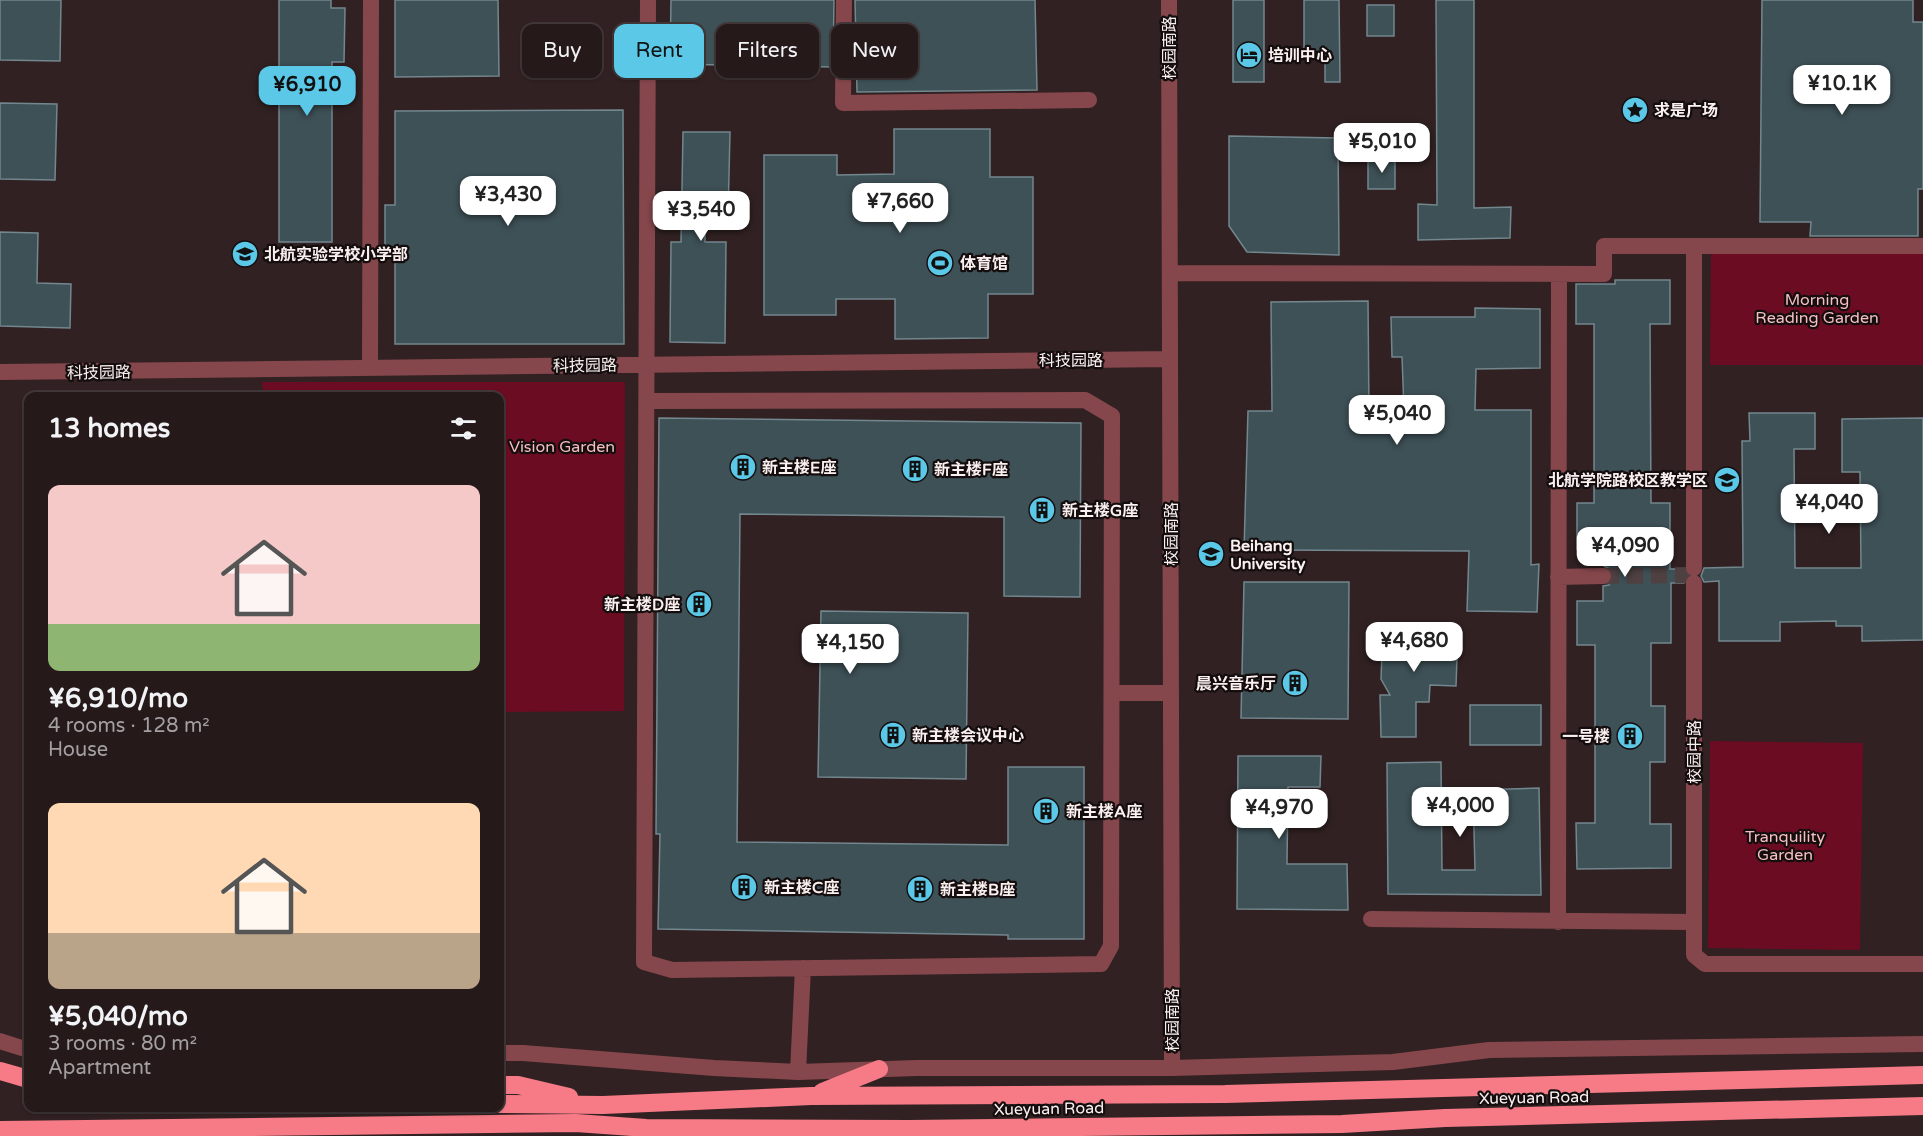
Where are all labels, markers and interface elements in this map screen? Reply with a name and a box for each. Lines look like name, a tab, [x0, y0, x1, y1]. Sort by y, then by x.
street label: 校园南路	[1160, 16, 1180, 80]
chip: Buy	[522, 24, 602, 78]
chip: Rent	[614, 24, 704, 78]
chip: Filters	[716, 24, 819, 78]
chip: New	[831, 24, 918, 78]
hotel icon: 培训中心	[1234, 40, 1264, 70]
place label: 培训中心	[1268, 46, 1332, 66]
pin: ¥10.1K	[1793, 65, 1891, 116]
pin: ¥6,910	[258, 66, 356, 117]
text: ¥10.1K	[1807, 72, 1877, 96]
text: ¥6,910	[273, 73, 341, 97]
place icon: 求是广场	[1620, 95, 1650, 125]
place label: 求是广场	[1654, 101, 1718, 121]
pin: ¥5,010	[1333, 123, 1431, 174]
text: ¥5,010	[1348, 130, 1416, 154]
pin: ¥3,430	[459, 176, 557, 227]
text: ¥3,430	[474, 183, 542, 207]
pin: ¥7,660	[851, 183, 949, 234]
text: ¥7,660	[866, 190, 934, 214]
pin: ¥3,540	[652, 191, 750, 242]
text: ¥3,540	[667, 198, 735, 222]
school or university icon: 北航实验学校小学部	[230, 239, 260, 269]
place label: 北航实验学校小学部	[264, 245, 408, 265]
sports icon: 体育馆	[925, 248, 955, 278]
place label: 体育馆	[960, 254, 1008, 274]
park label: Morning Reading Garden	[1755, 290, 1879, 328]
street label: 科技园路	[1039, 351, 1103, 371]
street label: 科技园路	[553, 355, 617, 377]
street label: 科技园路	[67, 362, 131, 384]
pin: ¥5,040	[1348, 395, 1446, 446]
text: ¥5,040	[1363, 402, 1431, 426]
icon: filters	[447, 412, 480, 445]
text: 13 homes	[48, 413, 170, 444]
park label: Vision Garden	[509, 437, 615, 457]
building icon: 新主楼E座	[728, 452, 758, 482]
building icon: 新主楼F座	[900, 454, 930, 484]
place label: 新主楼E座	[762, 458, 836, 478]
place label: 新主楼F座	[934, 460, 1008, 480]
school or university icon: 北航学院路校区教学区	[1712, 465, 1742, 495]
place label: 北航学院路校区教学区	[1548, 471, 1708, 491]
pin: ¥4,040	[1780, 484, 1878, 535]
text: ¥4,040	[1795, 491, 1863, 515]
building icon: 新主楼G座	[1027, 495, 1057, 525]
place label: 新主楼G座	[1062, 501, 1138, 521]
street label: 校园南路	[1162, 502, 1182, 566]
icon: home	[210, 524, 318, 632]
pin: ¥4,090	[1576, 527, 1674, 578]
text: ¥4,090	[1591, 534, 1659, 558]
place label: Beihang University	[1230, 536, 1306, 574]
school or university icon: Beihang University	[1196, 539, 1226, 569]
building icon: 新主楼D座	[684, 589, 714, 619]
place label: 新主楼D座	[604, 595, 680, 615]
pin: ¥4,680	[1365, 622, 1463, 673]
pin: ¥4,150	[801, 624, 899, 675]
text: ¥4,680	[1380, 629, 1448, 653]
text: ¥4,150	[816, 631, 884, 655]
building icon: 晨兴音乐厅	[1280, 668, 1310, 698]
place label: 晨兴音乐厅	[1196, 674, 1276, 694]
text: ¥6,910/mo	[48, 683, 188, 714]
text: 4 rooms · 128 m²	[48, 714, 210, 738]
building icon: 新主楼会议中心	[878, 720, 908, 750]
street label: 校园中路	[1685, 720, 1705, 784]
building icon: 一号楼	[1615, 721, 1645, 751]
place label: 新主楼会议中心	[912, 726, 1024, 746]
place label: 一号楼	[1562, 727, 1610, 747]
text: House	[48, 738, 108, 762]
pin: ¥4,000	[1411, 787, 1509, 838]
pin: ¥4,970	[1230, 789, 1328, 840]
text: ¥4,000	[1426, 794, 1494, 818]
building icon: 新主楼A座	[1031, 796, 1061, 826]
text: ¥4,970	[1245, 796, 1313, 820]
place label: 新主楼A座	[1066, 802, 1142, 822]
park label: Tranquility Garden	[1745, 827, 1825, 865]
icon: home	[210, 842, 318, 950]
building icon: 新主楼C座	[729, 872, 759, 902]
building icon: 新主楼B座	[905, 874, 935, 904]
place label: 新主楼C座	[764, 878, 839, 898]
place label: 新主楼B座	[940, 880, 1015, 900]
street label: 校园南路	[1163, 988, 1183, 1052]
text: ¥5,040/mo	[48, 1001, 188, 1032]
text: 3 rooms · 80 m²	[48, 1032, 197, 1056]
text: Apartment	[48, 1056, 151, 1080]
street label: Xueyuan Road	[1479, 1087, 1589, 1109]
street label: Xueyuan Road	[994, 1098, 1104, 1120]

